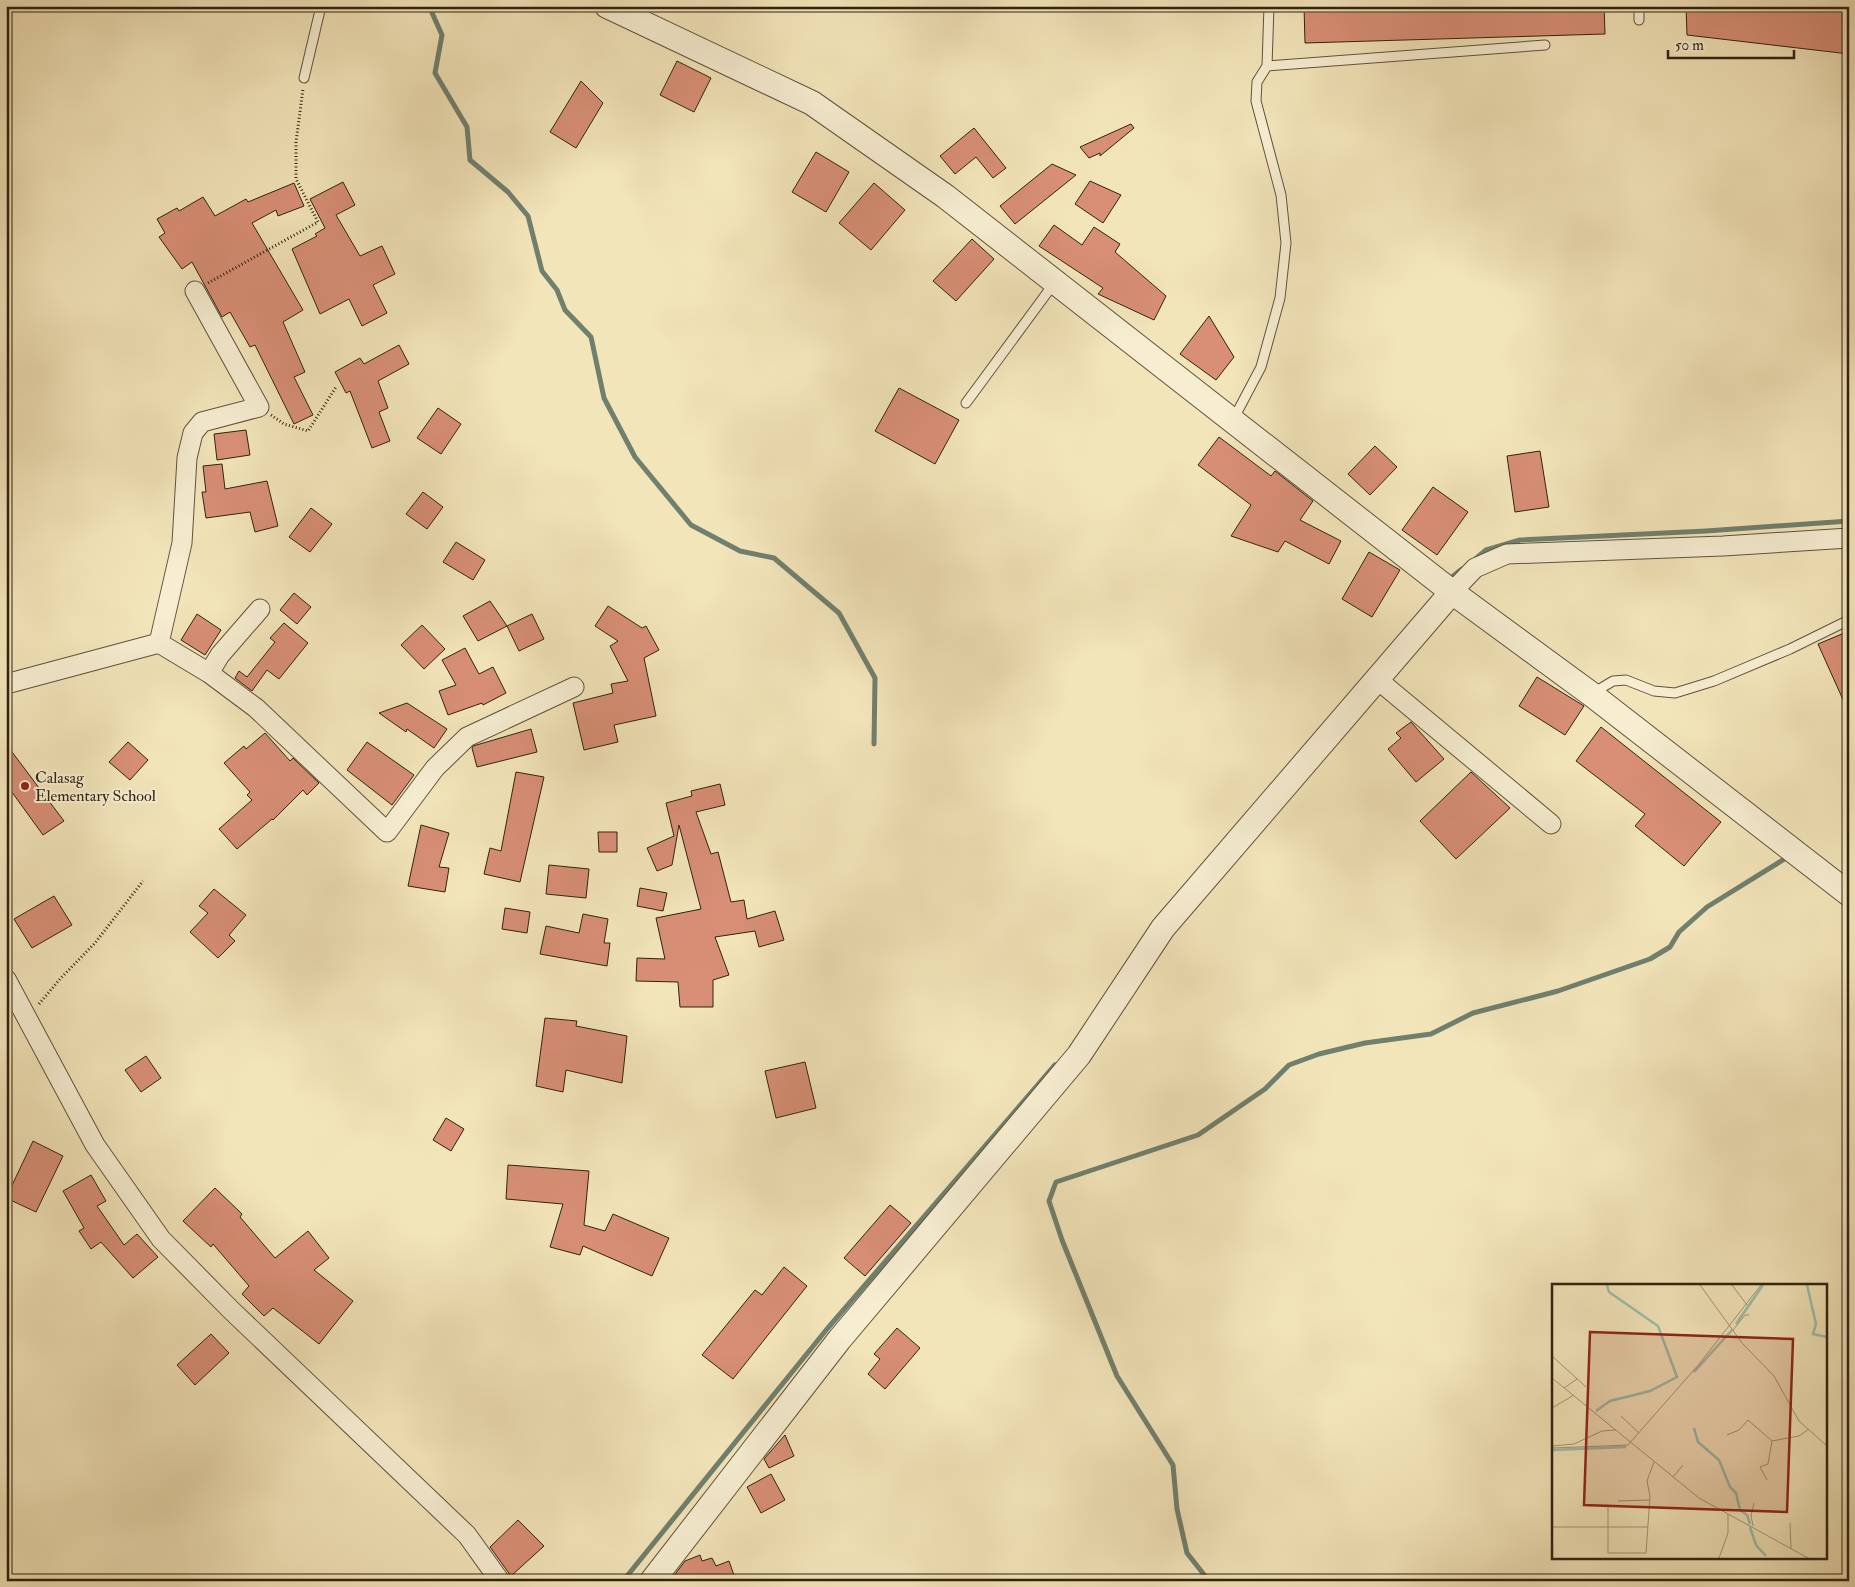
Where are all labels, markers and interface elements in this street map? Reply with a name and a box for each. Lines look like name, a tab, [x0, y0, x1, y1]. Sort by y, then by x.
scale bar	[1668, 28, 1794, 60]
text: 50 m	[1675, 36, 1704, 55]
place label: Calasag Elementary School	[35, 768, 156, 806]
marker: Calasag Elementary School	[19, 780, 31, 792]
inset map	[1552, 1284, 1828, 1560]

